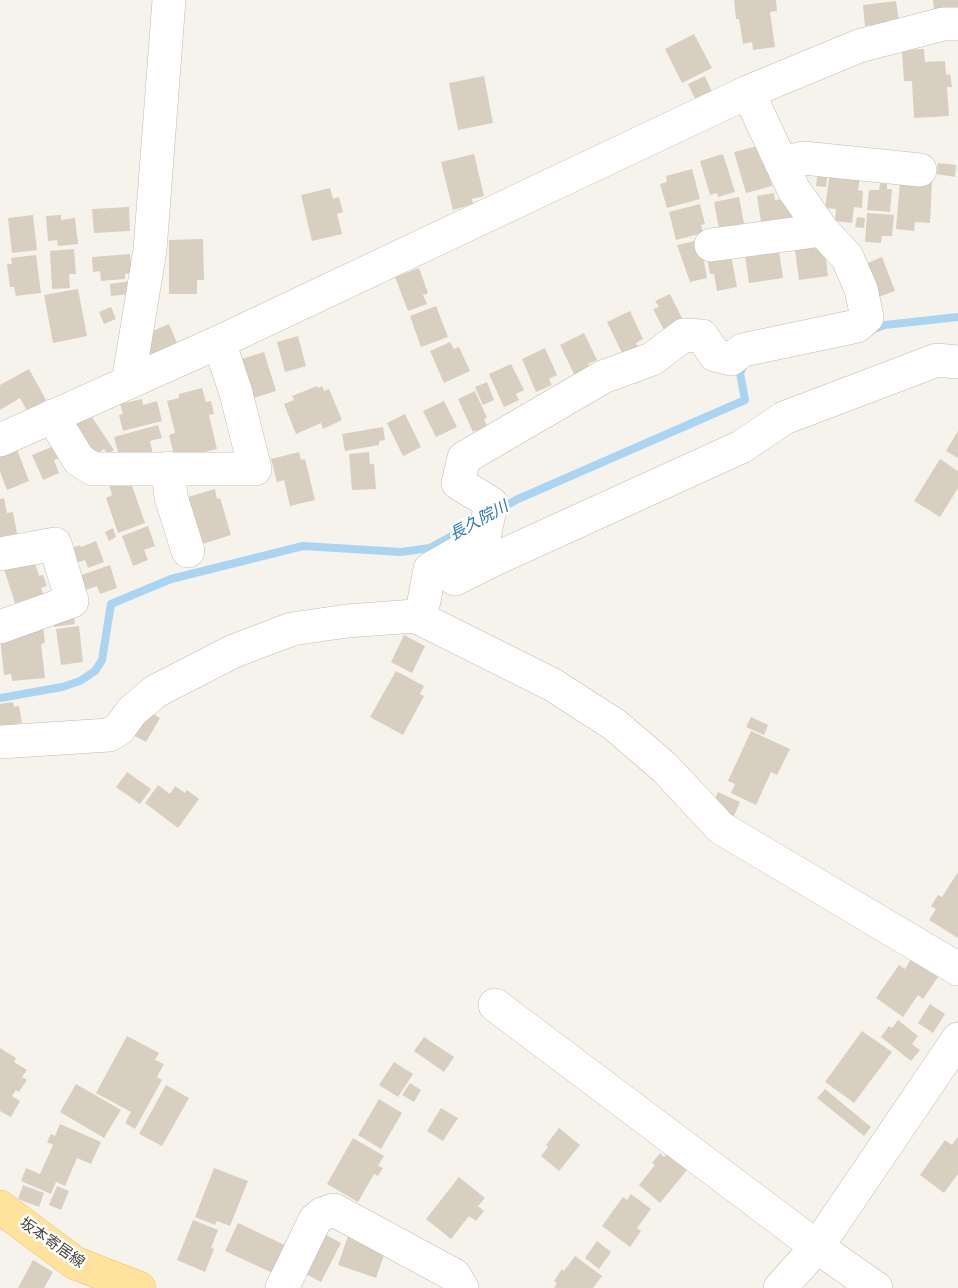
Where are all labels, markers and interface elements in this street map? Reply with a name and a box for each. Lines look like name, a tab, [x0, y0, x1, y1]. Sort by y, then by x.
water label: 長久院川	[446, 497, 512, 545]
street label: 坂本寄居線	[16, 1214, 88, 1272]

